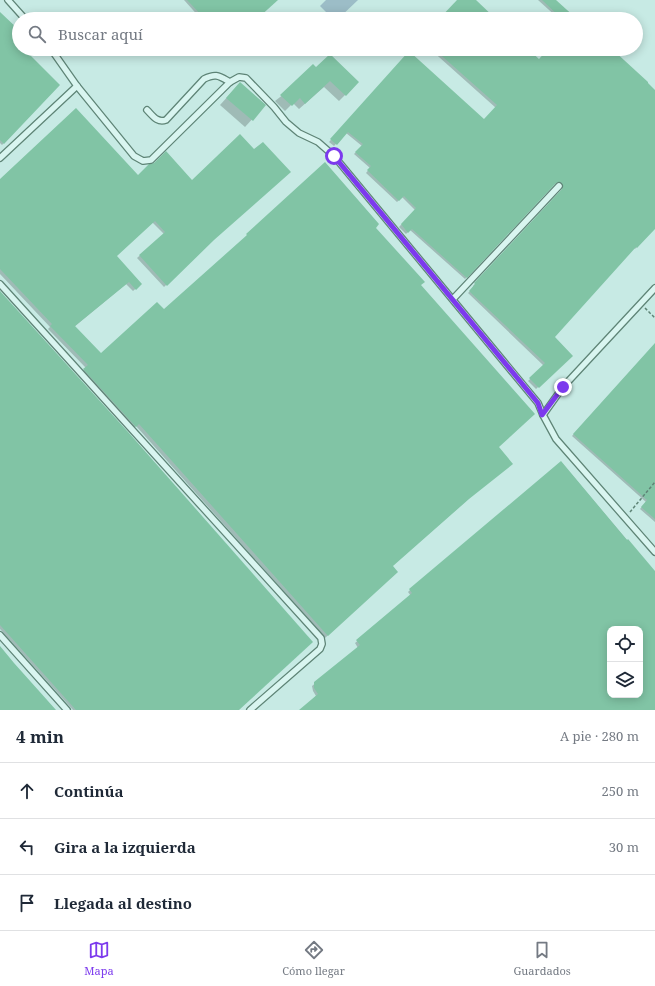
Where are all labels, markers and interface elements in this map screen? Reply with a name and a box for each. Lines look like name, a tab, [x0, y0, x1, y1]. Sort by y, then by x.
search box	[12, 12, 643, 56]
icon: search	[26, 23, 48, 45]
text: Buscar aquí	[58, 24, 143, 44]
route start	[325, 147, 343, 165]
route end	[554, 378, 572, 396]
map controls	[607, 626, 643, 698]
button: locate	[607, 626, 643, 662]
button: layers	[607, 662, 643, 698]
text: 4 min	[16, 725, 64, 748]
text: A pie · 280 m	[560, 727, 639, 745]
icon: ahead	[16, 780, 38, 802]
text: Continúa	[54, 781, 124, 801]
text: 250 m	[602, 782, 639, 800]
icon: left	[16, 836, 38, 858]
text: Gira a la izquierda	[54, 837, 196, 857]
text: 30 m	[609, 838, 639, 856]
icon: arrive	[16, 892, 38, 914]
text: Llegada al destino	[54, 893, 192, 913]
tab: Mapa	[84, 939, 114, 978]
tab: Cómo llegar	[282, 939, 345, 978]
tab: Guardados	[514, 939, 571, 978]

